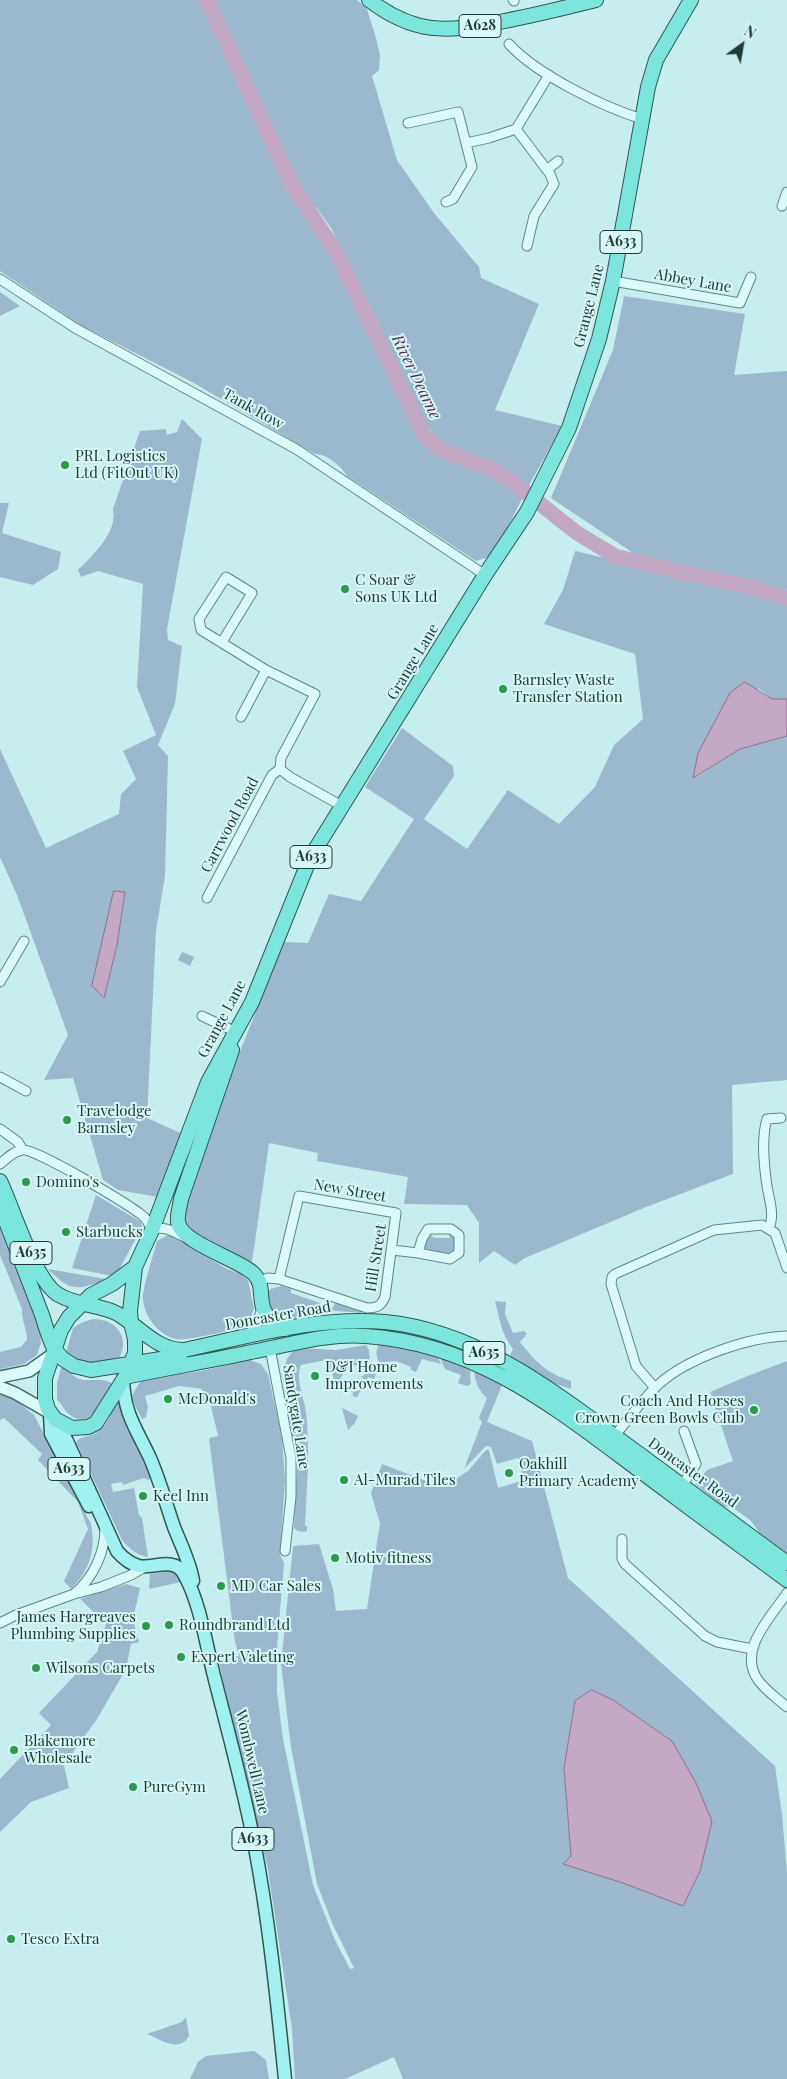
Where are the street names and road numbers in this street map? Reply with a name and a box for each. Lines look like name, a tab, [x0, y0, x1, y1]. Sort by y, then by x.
road number: A628	[459, 15, 501, 38]
road number: A633	[600, 230, 642, 253]
street label: Grange Lane	[570, 262, 608, 350]
street label: Abbey Lane	[653, 265, 733, 297]
street label: Tank Row	[219, 385, 287, 433]
street label: Grange Lane	[383, 621, 443, 703]
street label: Carrwood Road	[197, 774, 263, 876]
road number: A633	[290, 846, 332, 869]
street label: Grange Lane	[194, 977, 250, 1061]
street label: New Street	[312, 1176, 388, 1206]
street label: Hill Street	[362, 1223, 390, 1293]
road number: A635	[10, 1242, 52, 1264]
street label: Doncaster Road	[224, 1298, 332, 1334]
road number: A635	[463, 1342, 505, 1365]
street label: Sandygate Lane	[279, 1364, 313, 1470]
street label: Doncaster Road	[644, 1434, 742, 1512]
road number: A633	[48, 1458, 90, 1480]
street label: Wombwell Lane	[231, 1708, 273, 1816]
road number: A633	[232, 1828, 274, 1850]

